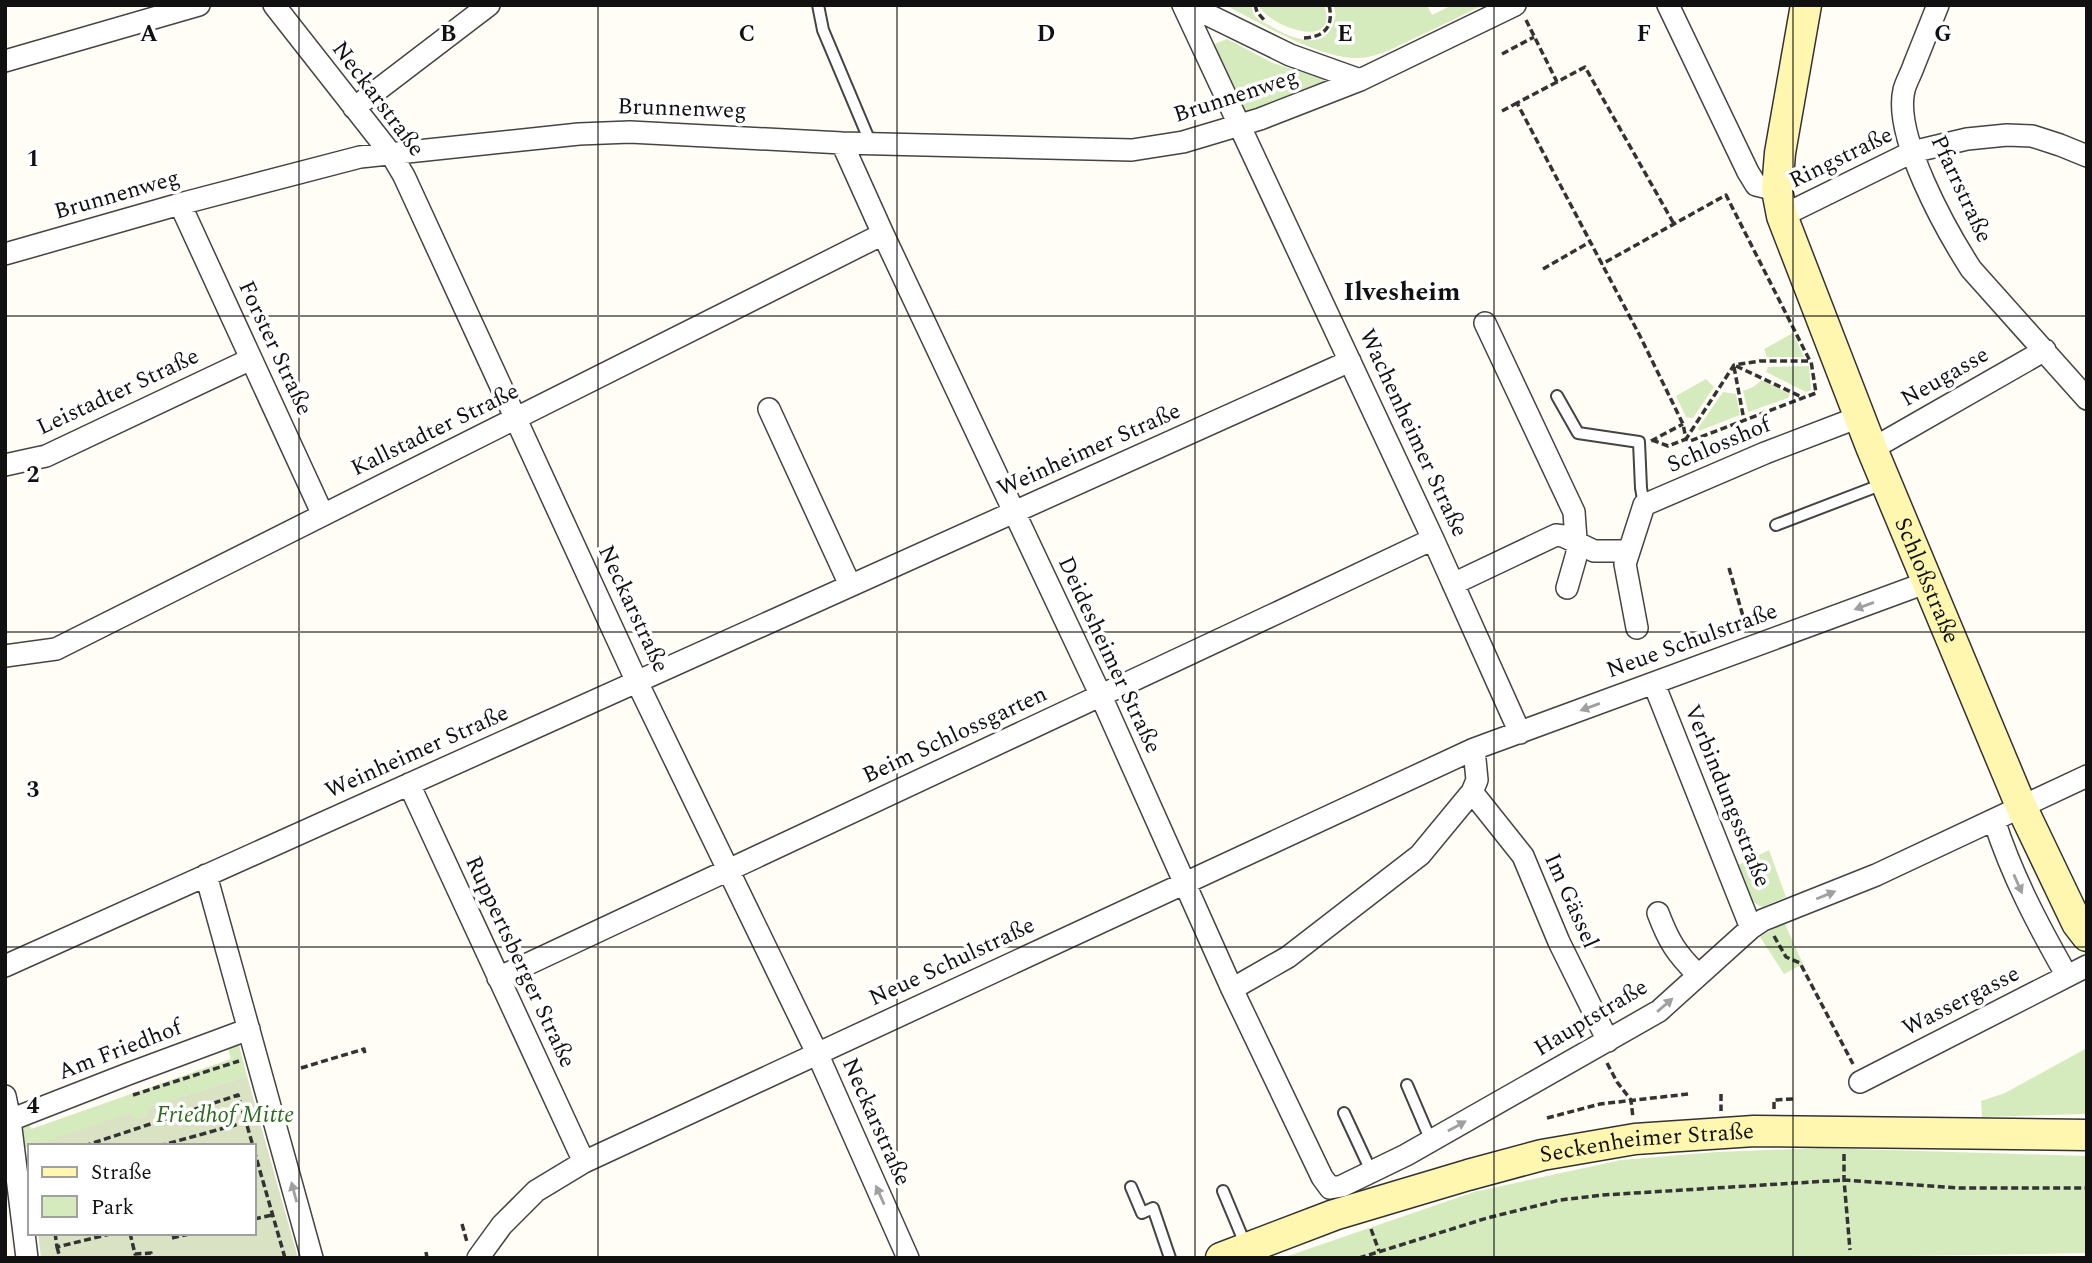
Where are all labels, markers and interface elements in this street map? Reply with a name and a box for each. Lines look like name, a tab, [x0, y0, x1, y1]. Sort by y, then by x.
text: A	[140, 17, 158, 52]
text: B	[440, 17, 456, 52]
text: C	[739, 17, 755, 52]
text: D	[1037, 17, 1055, 52]
text: E	[1337, 17, 1353, 52]
text: F	[1637, 17, 1651, 52]
text: G	[1934, 17, 1952, 52]
street label: Neckarstraße	[323, 34, 433, 164]
street label: Brunnenweg	[1169, 59, 1303, 133]
street label: Brunnenweg	[617, 89, 747, 129]
street label: Ringstraße	[1783, 118, 1899, 198]
street label: Pfarrstraße	[1921, 129, 2001, 249]
text: 1	[27, 142, 39, 177]
street label: Brunnenweg	[50, 160, 184, 230]
district label: Ilvesheim	[1344, 272, 1460, 312]
street label: Forster Straße	[228, 275, 322, 421]
street label: Wachenheimer Straße	[1349, 323, 1477, 543]
street label: Neugasse	[1894, 338, 1996, 416]
street label: Leistadter Straße	[31, 339, 205, 445]
street label: Kallstadter Straße	[345, 374, 525, 486]
street label: Weinheimer Straße	[992, 394, 1186, 506]
street label: Schlosshof	[1662, 407, 1778, 483]
text: 2	[27, 458, 40, 493]
street label: Schloßstraße	[1885, 512, 1969, 649]
street label: Neckarstraße	[588, 539, 678, 679]
street label: Deidesheimer Straße	[1048, 551, 1170, 759]
street label: Neue Schulstraße	[1602, 594, 1782, 688]
one-way arrow	[1853, 601, 1874, 612]
street label: Beim Schlossgarten	[857, 677, 1053, 793]
street label: Weinheimer Straße	[320, 696, 514, 808]
street label: Verbindungsstraße	[1674, 699, 1780, 893]
one-way arrow	[1579, 702, 1600, 713]
text: 3	[27, 773, 40, 808]
street label: Im Gässel	[1534, 848, 1608, 954]
street label: Ruppertsberger Straße	[455, 850, 585, 1074]
one-way arrow	[2012, 874, 2024, 894]
one-way arrow	[1816, 889, 1836, 901]
street label: Neue Schulstraße	[863, 908, 1041, 1016]
street label: Wassergasse	[1896, 956, 2026, 1046]
street label: Hauptstraße	[1527, 970, 1655, 1066]
one-way arrow	[1656, 997, 1674, 1013]
street label: Am Friedhof	[53, 1010, 189, 1090]
street label: Neckarstraße	[832, 1052, 920, 1192]
text: 4	[27, 1089, 40, 1124]
park label: Friedhof Mitte	[156, 1098, 294, 1133]
street label: Seckenheimer Straße	[1537, 1114, 1755, 1173]
one-way arrow	[1447, 1120, 1466, 1132]
legend	[28, 1144, 256, 1235]
text: Straße	[91, 1157, 152, 1189]
one-way arrow	[288, 1181, 298, 1202]
one-way arrow	[874, 1185, 885, 1206]
text: Park	[91, 1192, 135, 1224]

